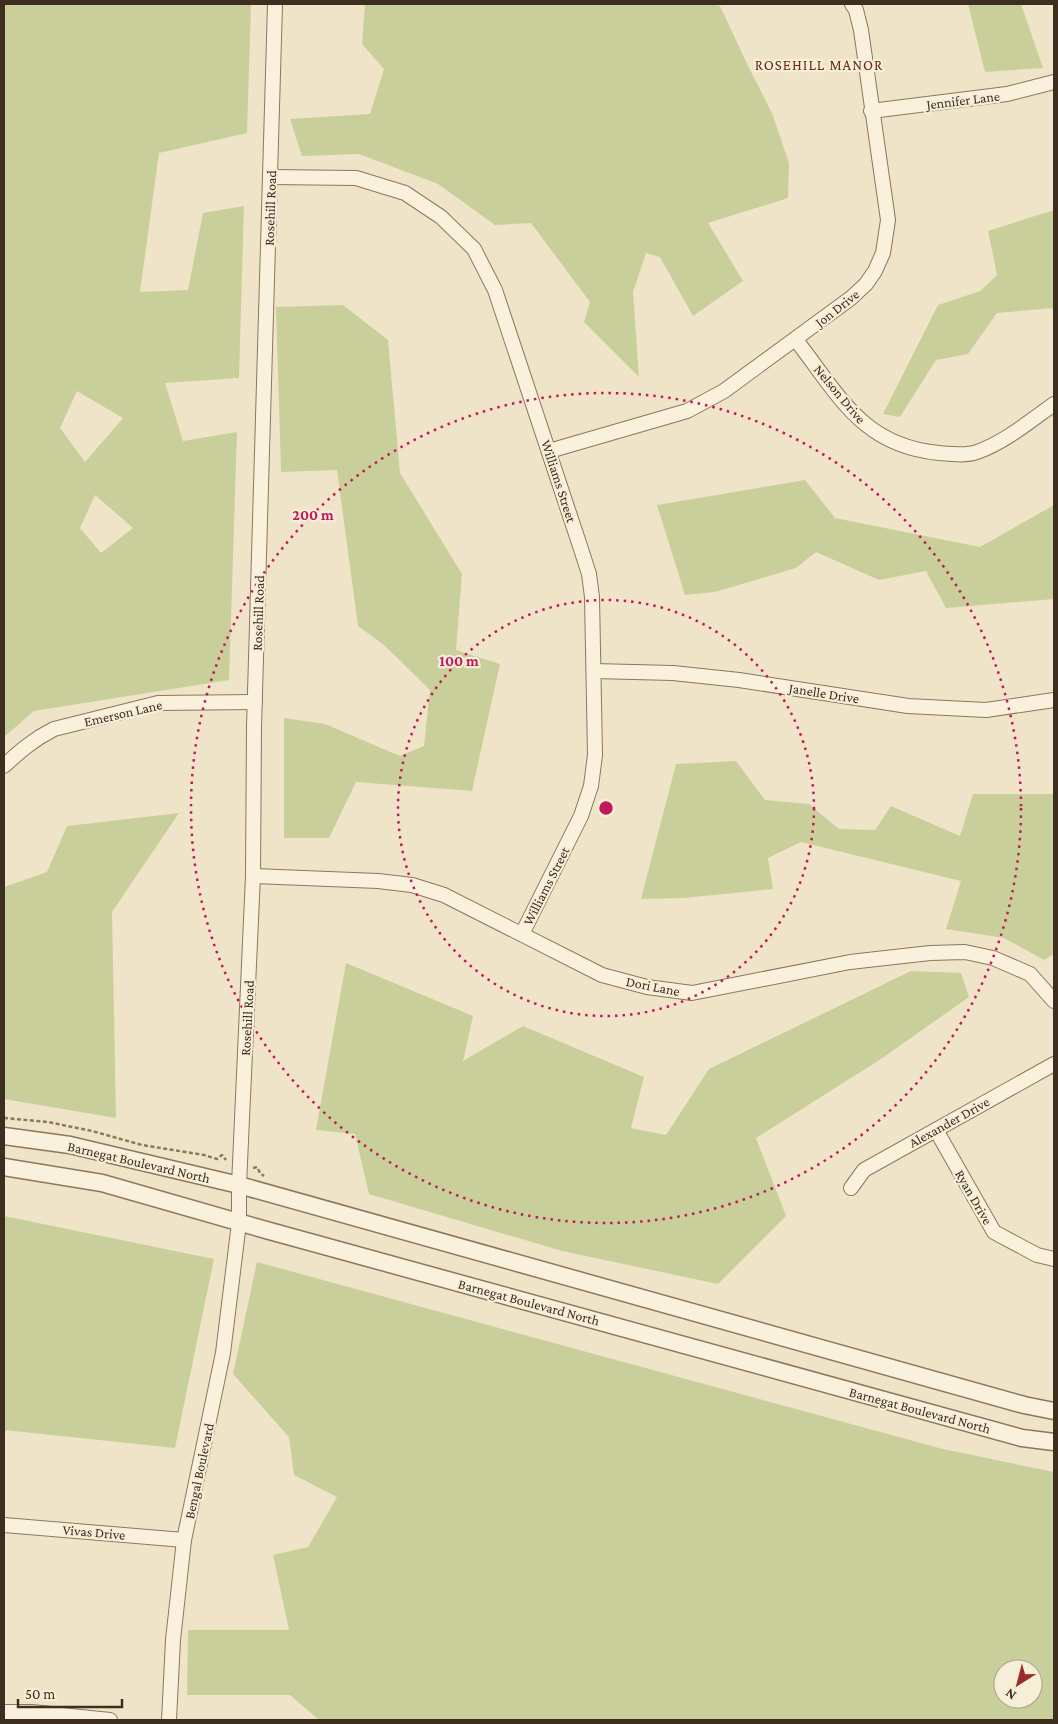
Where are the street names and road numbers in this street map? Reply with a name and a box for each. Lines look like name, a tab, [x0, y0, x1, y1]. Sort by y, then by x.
street label: Jennifer Lane	[923, 88, 1001, 113]
street label: Rosehill Road	[261, 169, 279, 246]
street label: Jon Drive	[810, 286, 862, 331]
street label: Nelson Drive	[811, 361, 869, 427]
street label: Williams Street	[538, 438, 580, 525]
street label: Rosehill Road	[249, 574, 267, 651]
street label: Janelle Drive	[786, 679, 860, 706]
street label: Emerson Lane	[82, 696, 164, 730]
street label: Williams Street	[519, 844, 573, 928]
street label: Dori Lane	[625, 973, 681, 999]
street label: Rosehill Road	[237, 979, 257, 1056]
street label: Alexander Drive	[906, 1093, 992, 1151]
street label: Barnegat Boulevard North	[66, 1138, 212, 1186]
street label: Ryan Drive	[952, 1167, 996, 1227]
street label: Barnegat Boulevard North	[457, 1275, 602, 1329]
street label: Barnegat Boulevard North	[848, 1383, 993, 1437]
street label: Bengal Boulevard	[181, 1421, 217, 1520]
street label: Vivas Drive	[62, 1521, 126, 1543]

